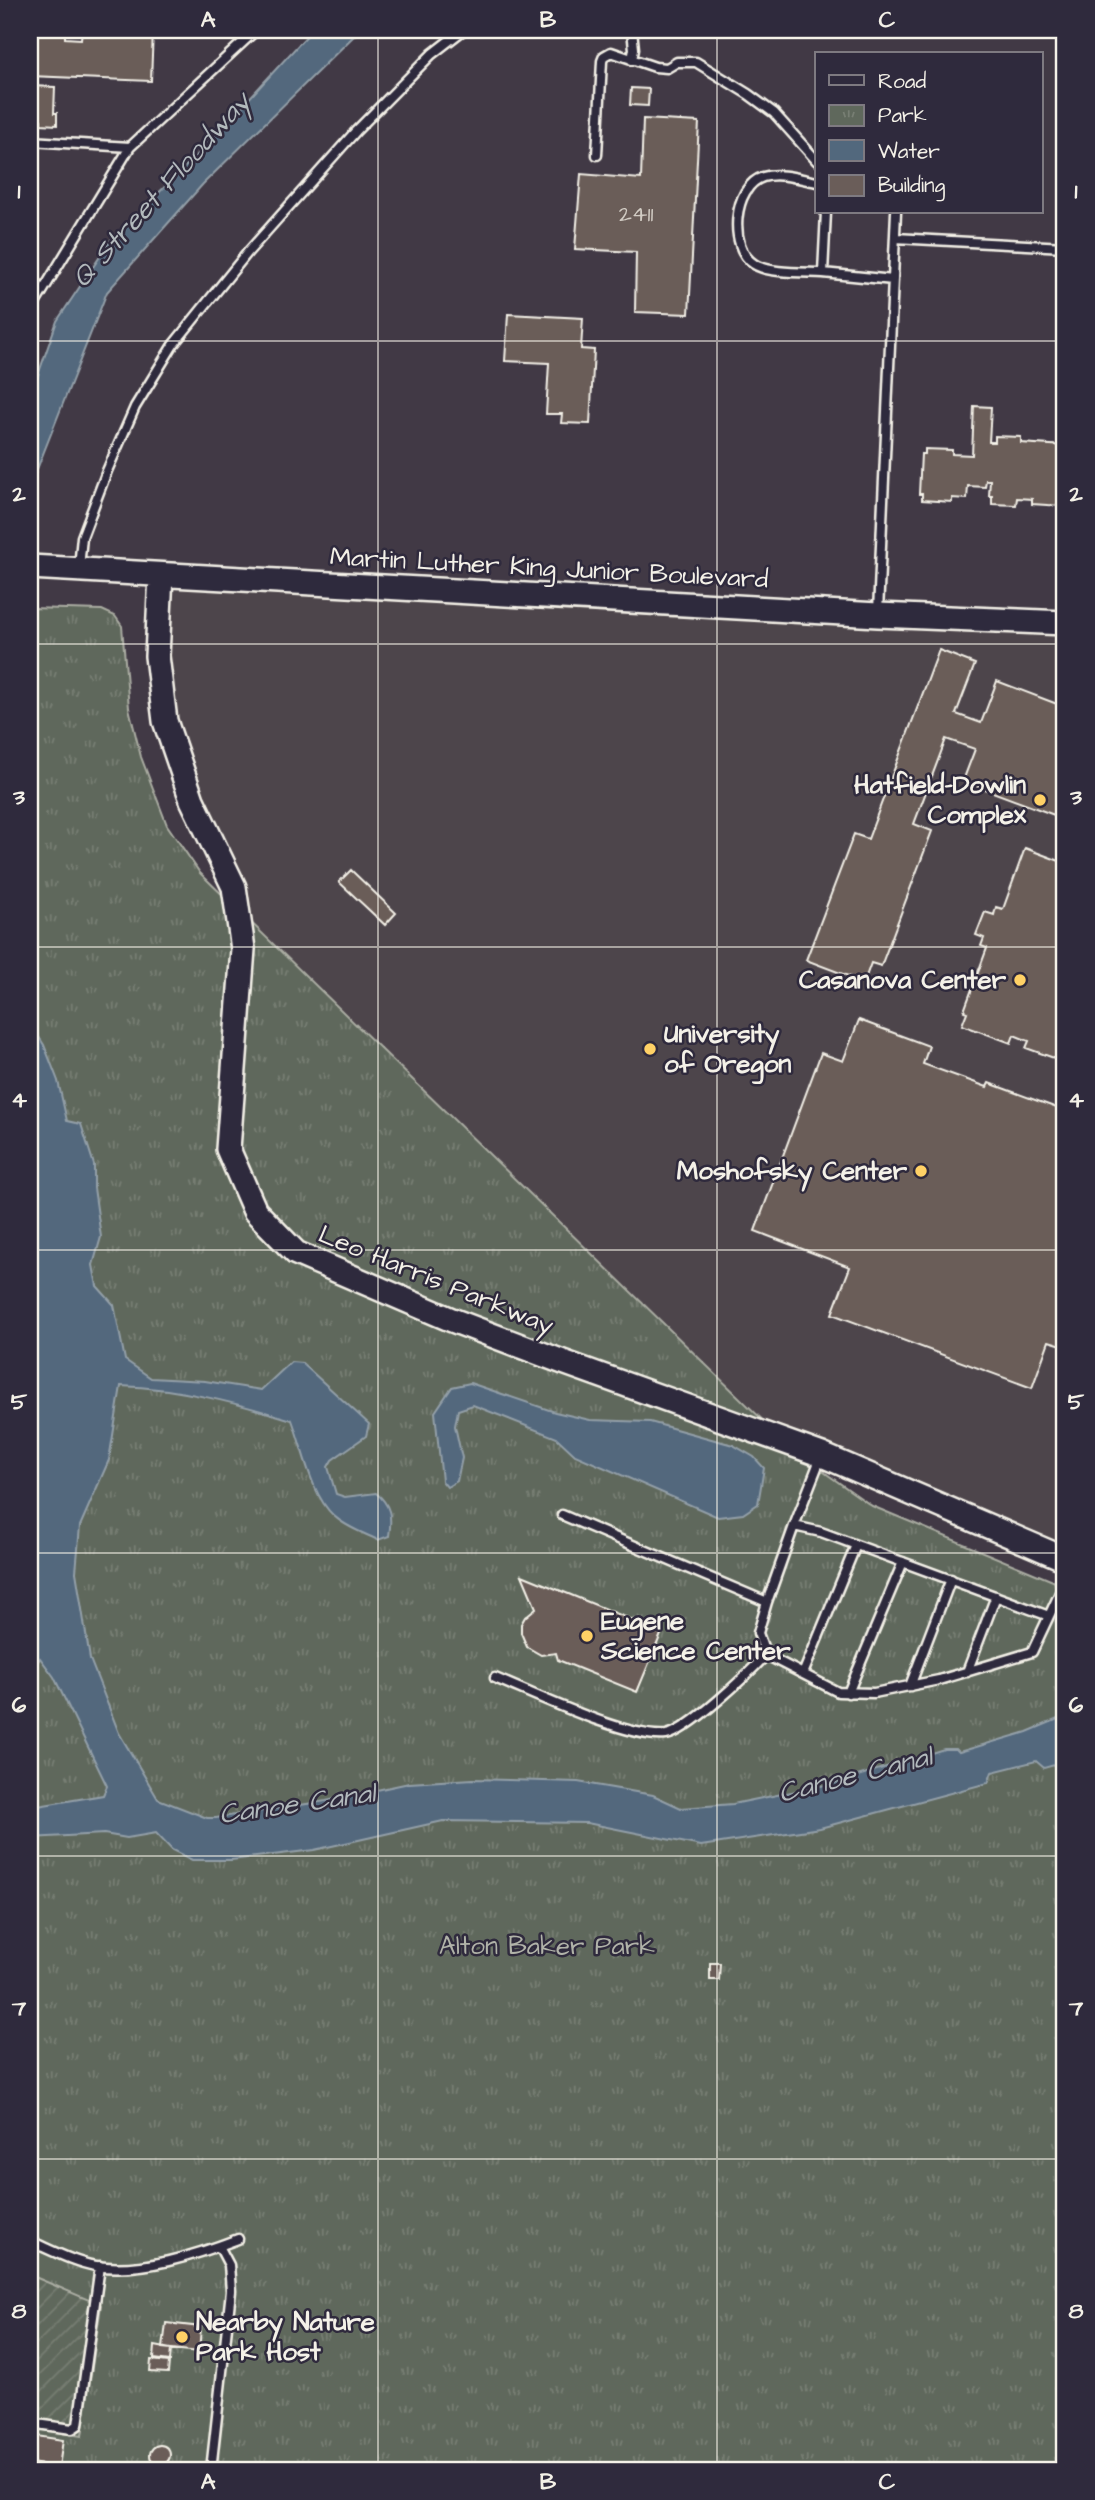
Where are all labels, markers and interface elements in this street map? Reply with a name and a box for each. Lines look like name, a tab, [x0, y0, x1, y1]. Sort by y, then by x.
text: A	[201, 4, 216, 36]
text: B	[540, 4, 557, 36]
text: C	[879, 4, 896, 36]
legend	[815, 52, 1042, 214]
text: Road	[878, 67, 926, 96]
water label: Q Street Floodway	[63, 82, 262, 297]
text: Park	[878, 101, 927, 130]
text: Water	[878, 137, 940, 166]
text: Building	[878, 171, 946, 202]
text: 1	[18, 175, 21, 207]
text: 1	[1075, 175, 1078, 207]
house number: 2411	[619, 198, 653, 230]
text: 2	[11, 478, 26, 510]
text: 2	[1068, 478, 1083, 510]
street label: Martin Luther King Junior Boulevard	[329, 539, 769, 599]
place label: Hatfield-Dowlin Complex	[854, 767, 1027, 833]
text: 3	[12, 781, 25, 813]
text: 3	[1069, 781, 1082, 813]
marker: Hatfield-Dowlin Complex	[1032, 792, 1048, 808]
place label: Casanova Center	[799, 962, 1007, 998]
marker: Casanova Center	[1012, 972, 1028, 988]
place label: University of Oregon	[664, 1016, 791, 1085]
marker: University of Oregon	[642, 1041, 658, 1057]
text: 4	[11, 1084, 27, 1116]
text: 4	[1068, 1084, 1084, 1116]
place label: Moshofsky Center	[677, 1153, 908, 1192]
marker: Moshofsky Center	[913, 1163, 929, 1179]
street label: Leo Harris Parkway	[312, 1216, 559, 1346]
text: 5	[11, 1386, 28, 1418]
text: 5	[1068, 1386, 1085, 1418]
place label: Eugene Science Center	[600, 1603, 791, 1669]
marker: Eugene Science Center	[579, 1628, 595, 1644]
text: 6	[12, 1689, 27, 1721]
text: 6	[1069, 1689, 1084, 1721]
water label: Canoe Canal	[774, 1736, 939, 1813]
water label: Canoe Canal	[217, 1773, 381, 1834]
park label: Alton Baker Park	[439, 1928, 655, 1964]
text: 7	[11, 1992, 27, 2024]
text: 7	[1068, 1992, 1084, 2024]
text: 8	[12, 2295, 27, 2327]
text: 8	[1069, 2295, 1084, 2327]
place label: Nearby Nature Park Host	[196, 2304, 375, 2370]
marker: Nearby Nature Park Host	[174, 2329, 190, 2345]
text: A	[201, 2466, 216, 2498]
text: B	[540, 2466, 557, 2498]
text: C	[879, 2466, 896, 2498]

